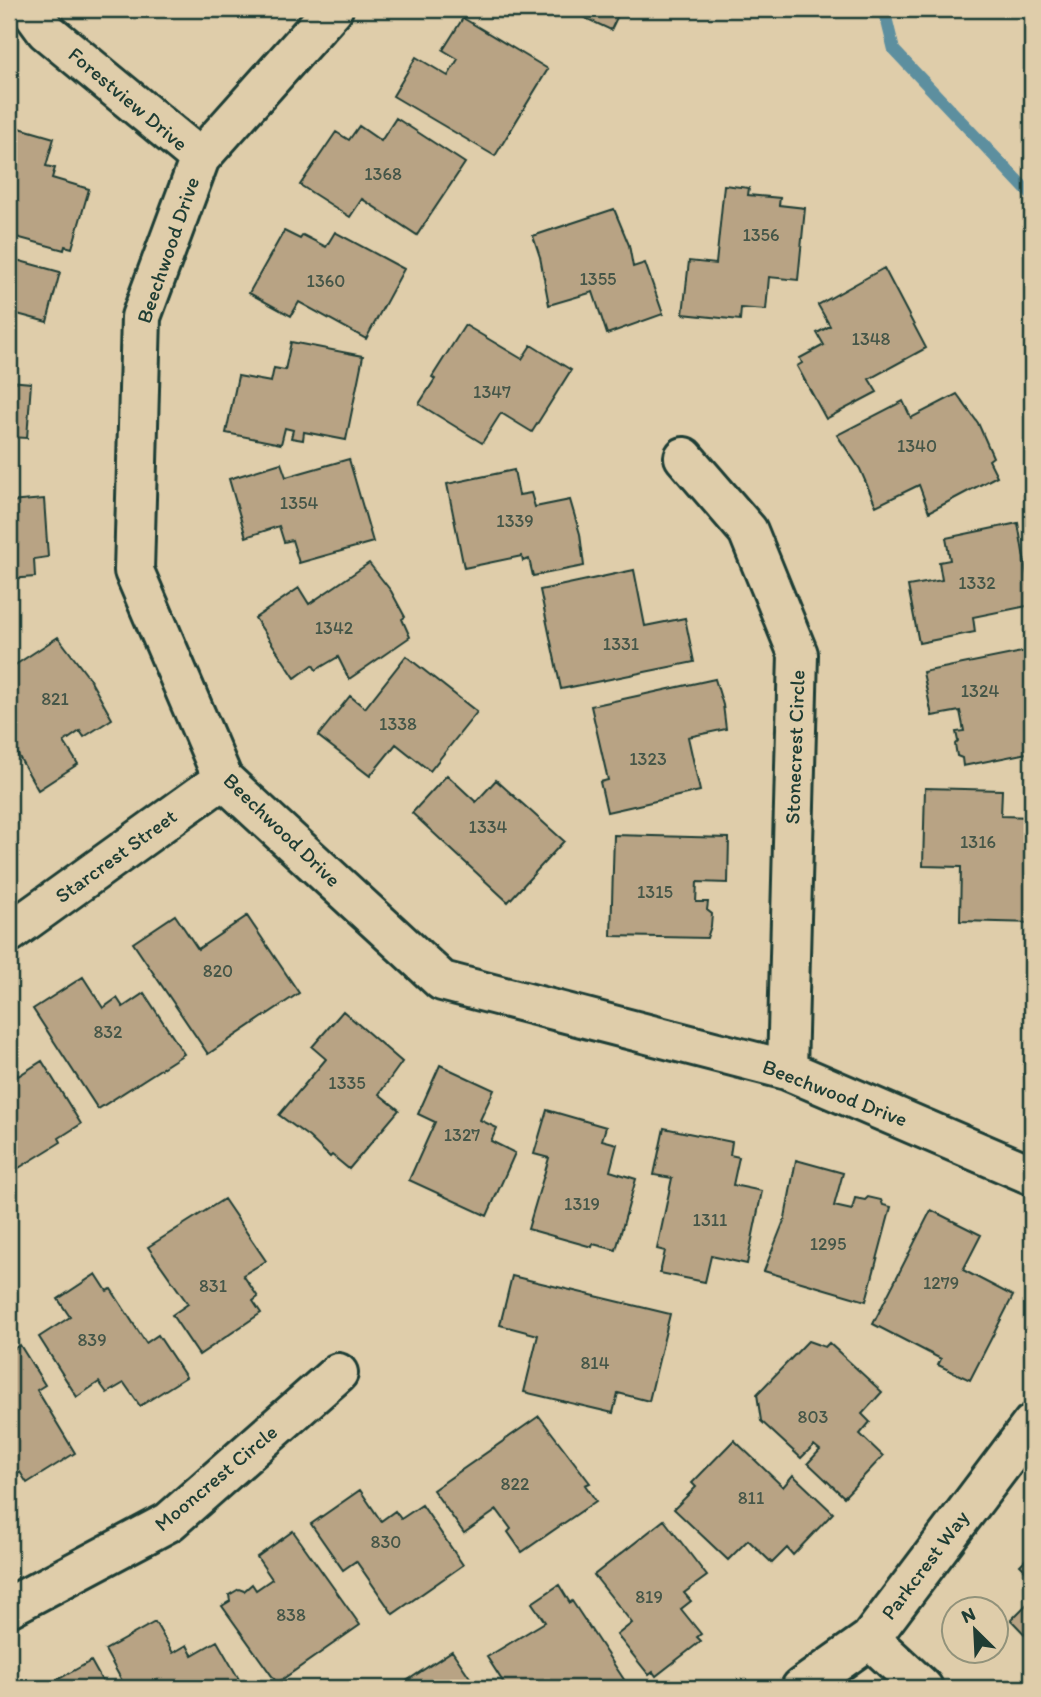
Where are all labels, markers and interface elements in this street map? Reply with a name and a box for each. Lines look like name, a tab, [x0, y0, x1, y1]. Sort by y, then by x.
street label: Forestview Drive	[64, 41, 193, 156]
house number: 1368	[364, 163, 402, 185]
street label: Beechwood Drive	[131, 173, 204, 326]
house number: 1356	[742, 224, 780, 246]
house number: 1355	[579, 268, 617, 290]
house number: 1360	[307, 270, 345, 292]
house number: 1348	[852, 328, 891, 350]
house number: 1347	[473, 381, 511, 403]
house number: 1340	[897, 435, 937, 457]
house number: 1354	[280, 492, 318, 514]
house number: 1339	[496, 510, 534, 532]
house number: 1332	[958, 572, 996, 594]
house number: 1342	[315, 617, 354, 639]
house number: 1331	[603, 633, 639, 655]
street label: Stonecrest Circle	[779, 669, 810, 825]
house number: 1324	[961, 680, 999, 702]
house number: 821	[41, 688, 69, 710]
house number: 1338	[379, 713, 417, 735]
house number: 1323	[629, 748, 667, 770]
street label: Beechwood Drive	[219, 767, 346, 892]
street label: Starcrest Street	[50, 803, 181, 908]
house number: 1334	[469, 816, 508, 838]
house number: 1316	[960, 831, 996, 853]
house number: 1315	[637, 881, 673, 903]
house number: 820	[203, 960, 233, 982]
house number: 832	[93, 1021, 123, 1043]
street label: Beechwood Drive	[759, 1053, 911, 1132]
house number: 1335	[328, 1072, 366, 1094]
house number: 1327	[444, 1124, 480, 1146]
house number: 1319	[564, 1193, 600, 1215]
house number: 1311	[693, 1209, 727, 1231]
house number: 1295	[810, 1233, 846, 1255]
house number: 1279	[923, 1272, 959, 1294]
house number: 831	[199, 1275, 227, 1297]
house number: 839	[77, 1329, 107, 1351]
house number: 814	[580, 1352, 610, 1374]
house number: 803	[798, 1406, 829, 1428]
street label: Mooncrest Circle	[149, 1419, 282, 1536]
house number: 822	[501, 1473, 530, 1495]
house number: 811	[738, 1487, 764, 1509]
street label: Parkcrest Way	[875, 1505, 974, 1624]
house number: 830	[371, 1531, 401, 1553]
house number: 819	[635, 1586, 663, 1608]
north arrow	[940, 1596, 1010, 1666]
text: N	[958, 1602, 979, 1628]
house number: 838	[276, 1604, 306, 1626]

